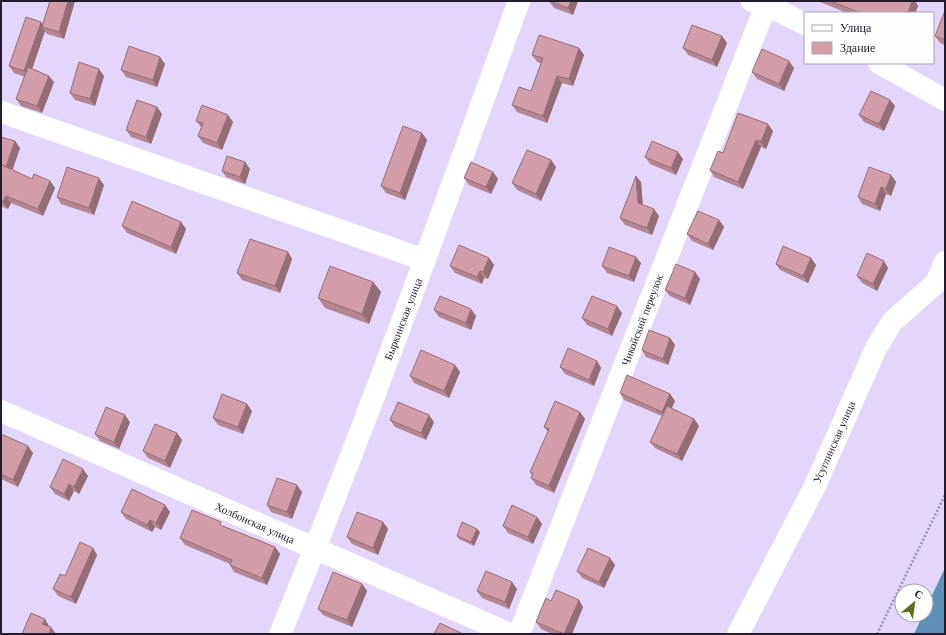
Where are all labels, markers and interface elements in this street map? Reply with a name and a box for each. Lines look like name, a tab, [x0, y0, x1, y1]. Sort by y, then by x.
legend	[804, 12, 934, 64]
text: Улица	[840, 20, 872, 35]
text: Здание	[840, 40, 875, 55]
street label: Чикойский переулок	[618, 272, 666, 368]
street label: Быркинская улица	[381, 276, 425, 362]
street label: Усуглинская улица	[810, 399, 858, 485]
street label: Холбонская улица	[213, 499, 297, 547]
north arrow	[894, 583, 934, 623]
text: С	[912, 586, 926, 602]

